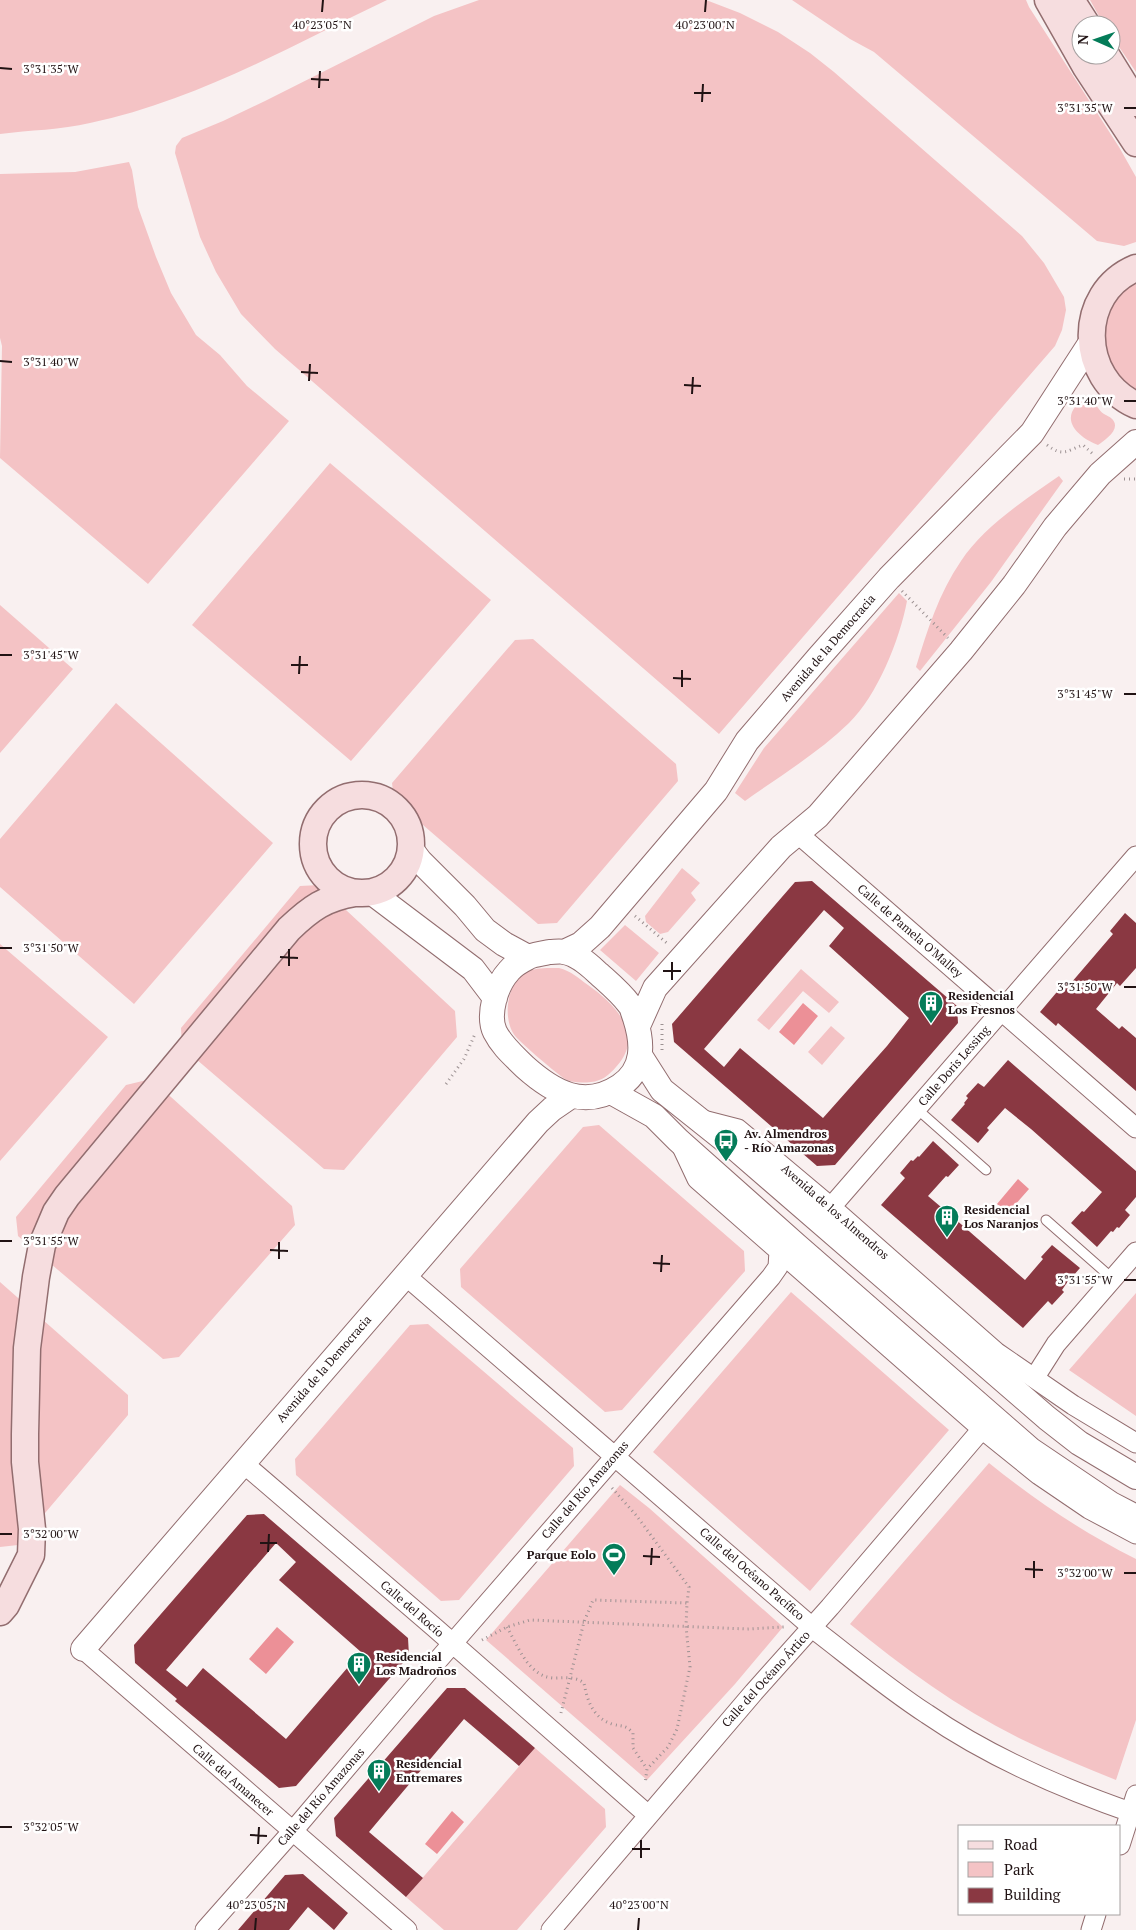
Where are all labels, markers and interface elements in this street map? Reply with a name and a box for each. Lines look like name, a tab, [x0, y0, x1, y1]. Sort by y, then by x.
north arrow	[1071, 15, 1121, 65]
text: 40°23'05"N	[292, 17, 352, 32]
text: 40°23'00"N	[675, 17, 735, 32]
text: N	[1073, 34, 1092, 45]
text: 3°31'35"W	[23, 61, 80, 76]
text: 3°31'35"W	[1057, 100, 1114, 115]
text: 3°31'40"W	[23, 354, 80, 369]
text: 3°31'40"W	[1057, 393, 1114, 408]
street label: Avenida de la Democracia	[777, 591, 878, 704]
text: 3°31'45"W	[23, 647, 80, 662]
text: 3°31'45"W	[1057, 686, 1114, 701]
street label: Calle de Pamela O'Malley	[855, 881, 967, 981]
text: 3°31'50"W	[23, 940, 80, 955]
text: 3°31'50"W	[1057, 979, 1114, 994]
place label: Residencial Los Fresnos	[948, 988, 1016, 1017]
building icon: Residencial Los Fresnos	[918, 990, 944, 1024]
street label: Calle Doris Lessing	[915, 1022, 993, 1109]
place label: Av. Almendros - Río Amazonas	[744, 1126, 834, 1155]
bus stop icon: Av. Almendros - Río Amazonas	[713, 1128, 739, 1162]
street label: Avenida de los Almendros	[778, 1161, 892, 1262]
place label: Residencial Los Naranjos	[964, 1202, 1039, 1231]
building icon: Residencial Los Naranjos	[934, 1204, 960, 1238]
text: 3°31'55"W	[23, 1233, 80, 1248]
text: 3°31'55"W	[1057, 1272, 1114, 1287]
street label: Avenida de la Democracia	[273, 1312, 374, 1425]
street label: Calle del Río Amazonas	[538, 1438, 631, 1542]
street label: Calle del Océano Pacífico	[697, 1524, 808, 1623]
text: 3°32'00"W	[23, 1526, 80, 1541]
sports icon: Parque Eolo	[601, 1542, 627, 1576]
place label: Parque Eolo	[527, 1547, 596, 1562]
text: 3°32'00"W	[1057, 1565, 1114, 1580]
street label: Calle del Rocío	[378, 1577, 447, 1640]
street label: Calle del Océano Ártico	[718, 1627, 813, 1730]
place label: Residencial Los Madroños	[376, 1649, 457, 1678]
building icon: Residencial Los Madroños	[346, 1651, 372, 1685]
street label: Calle del Amanecer	[190, 1740, 277, 1819]
street label: Calle del Río Amazonas	[274, 1745, 367, 1849]
place label: Residencial Entremares	[396, 1756, 463, 1785]
building icon: Residencial Entremares	[366, 1758, 392, 1792]
text: 3°32'05"W	[23, 1819, 80, 1834]
legend	[958, 1825, 1121, 1915]
text: Road	[1004, 1834, 1037, 1854]
text: Park	[1004, 1859, 1034, 1879]
text: Building	[1004, 1884, 1062, 1904]
text: 40°23'05"N	[226, 1897, 286, 1912]
text: 40°23'00"N	[609, 1897, 669, 1912]

